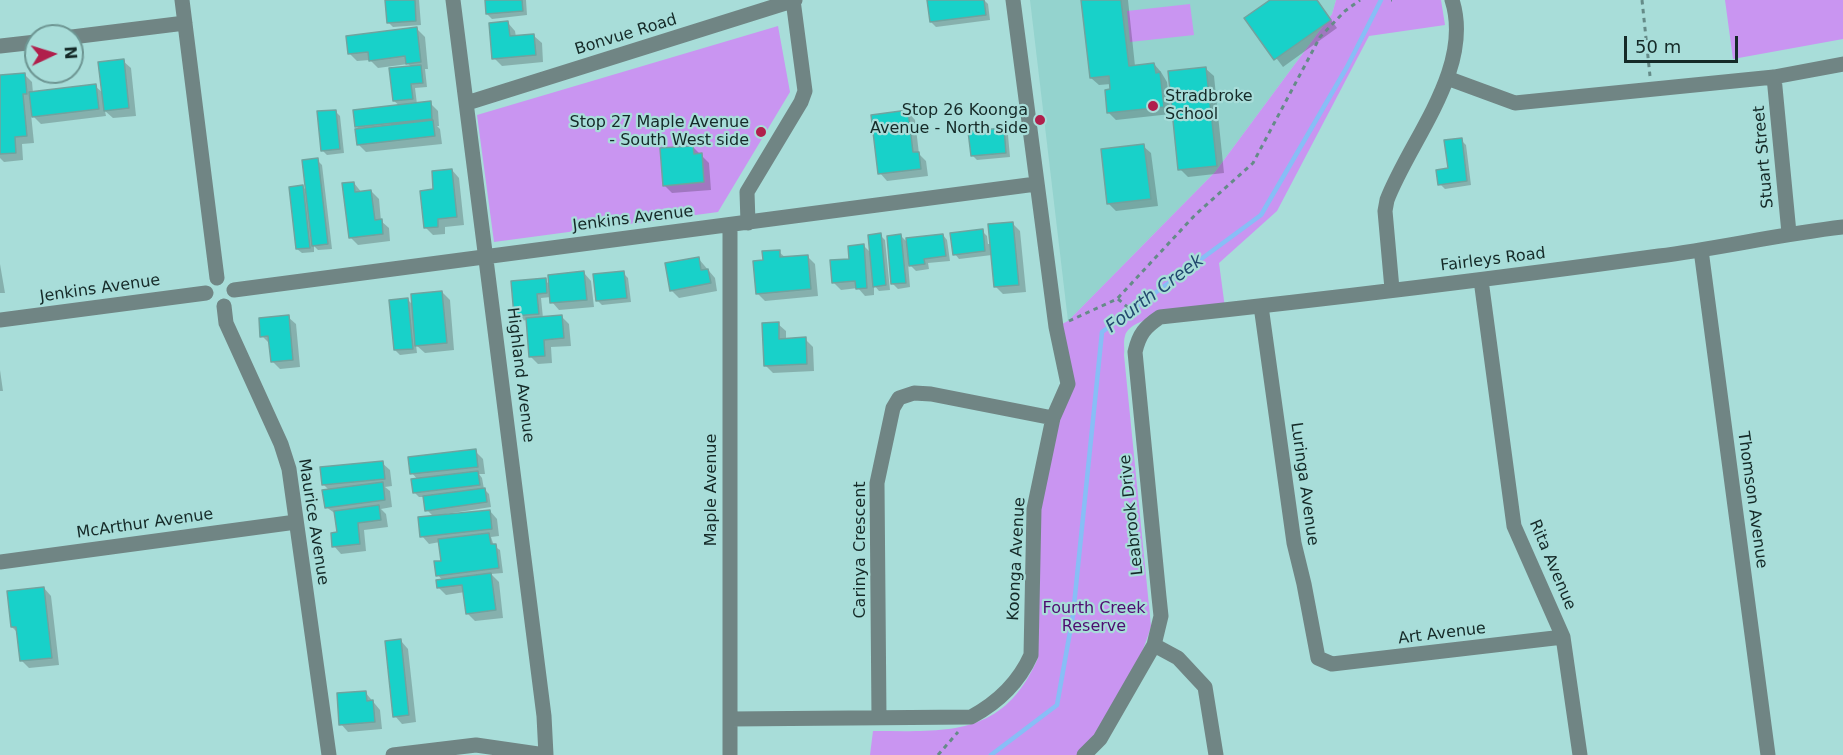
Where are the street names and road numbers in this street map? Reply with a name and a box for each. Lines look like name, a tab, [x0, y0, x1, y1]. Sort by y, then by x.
street label: Bonvue Road	[573, 10, 679, 60]
street label: Stuart Street	[1750, 105, 1778, 209]
street label: Jenkins Avenue	[572, 202, 694, 236]
street label: Fairleys Road	[1439, 244, 1547, 276]
street label: Jenkins Avenue	[39, 271, 161, 307]
street label: Highland Avenue	[502, 306, 538, 444]
street label: Luringa Avenue	[1286, 421, 1322, 547]
street label: Thomson Avenue	[1733, 430, 1771, 570]
street label: Maple Avenue	[702, 434, 722, 546]
street label: Leabrook Drive	[1116, 454, 1148, 576]
street label: Maurice Avenue	[294, 457, 332, 587]
street label: Carinya Crescent	[851, 481, 871, 619]
street label: Koonga Avenue	[1004, 497, 1030, 621]
street label: McArthur Avenue	[75, 505, 215, 543]
street label: Rita Avenue	[1524, 517, 1580, 613]
street label: Art Avenue	[1397, 619, 1487, 649]

